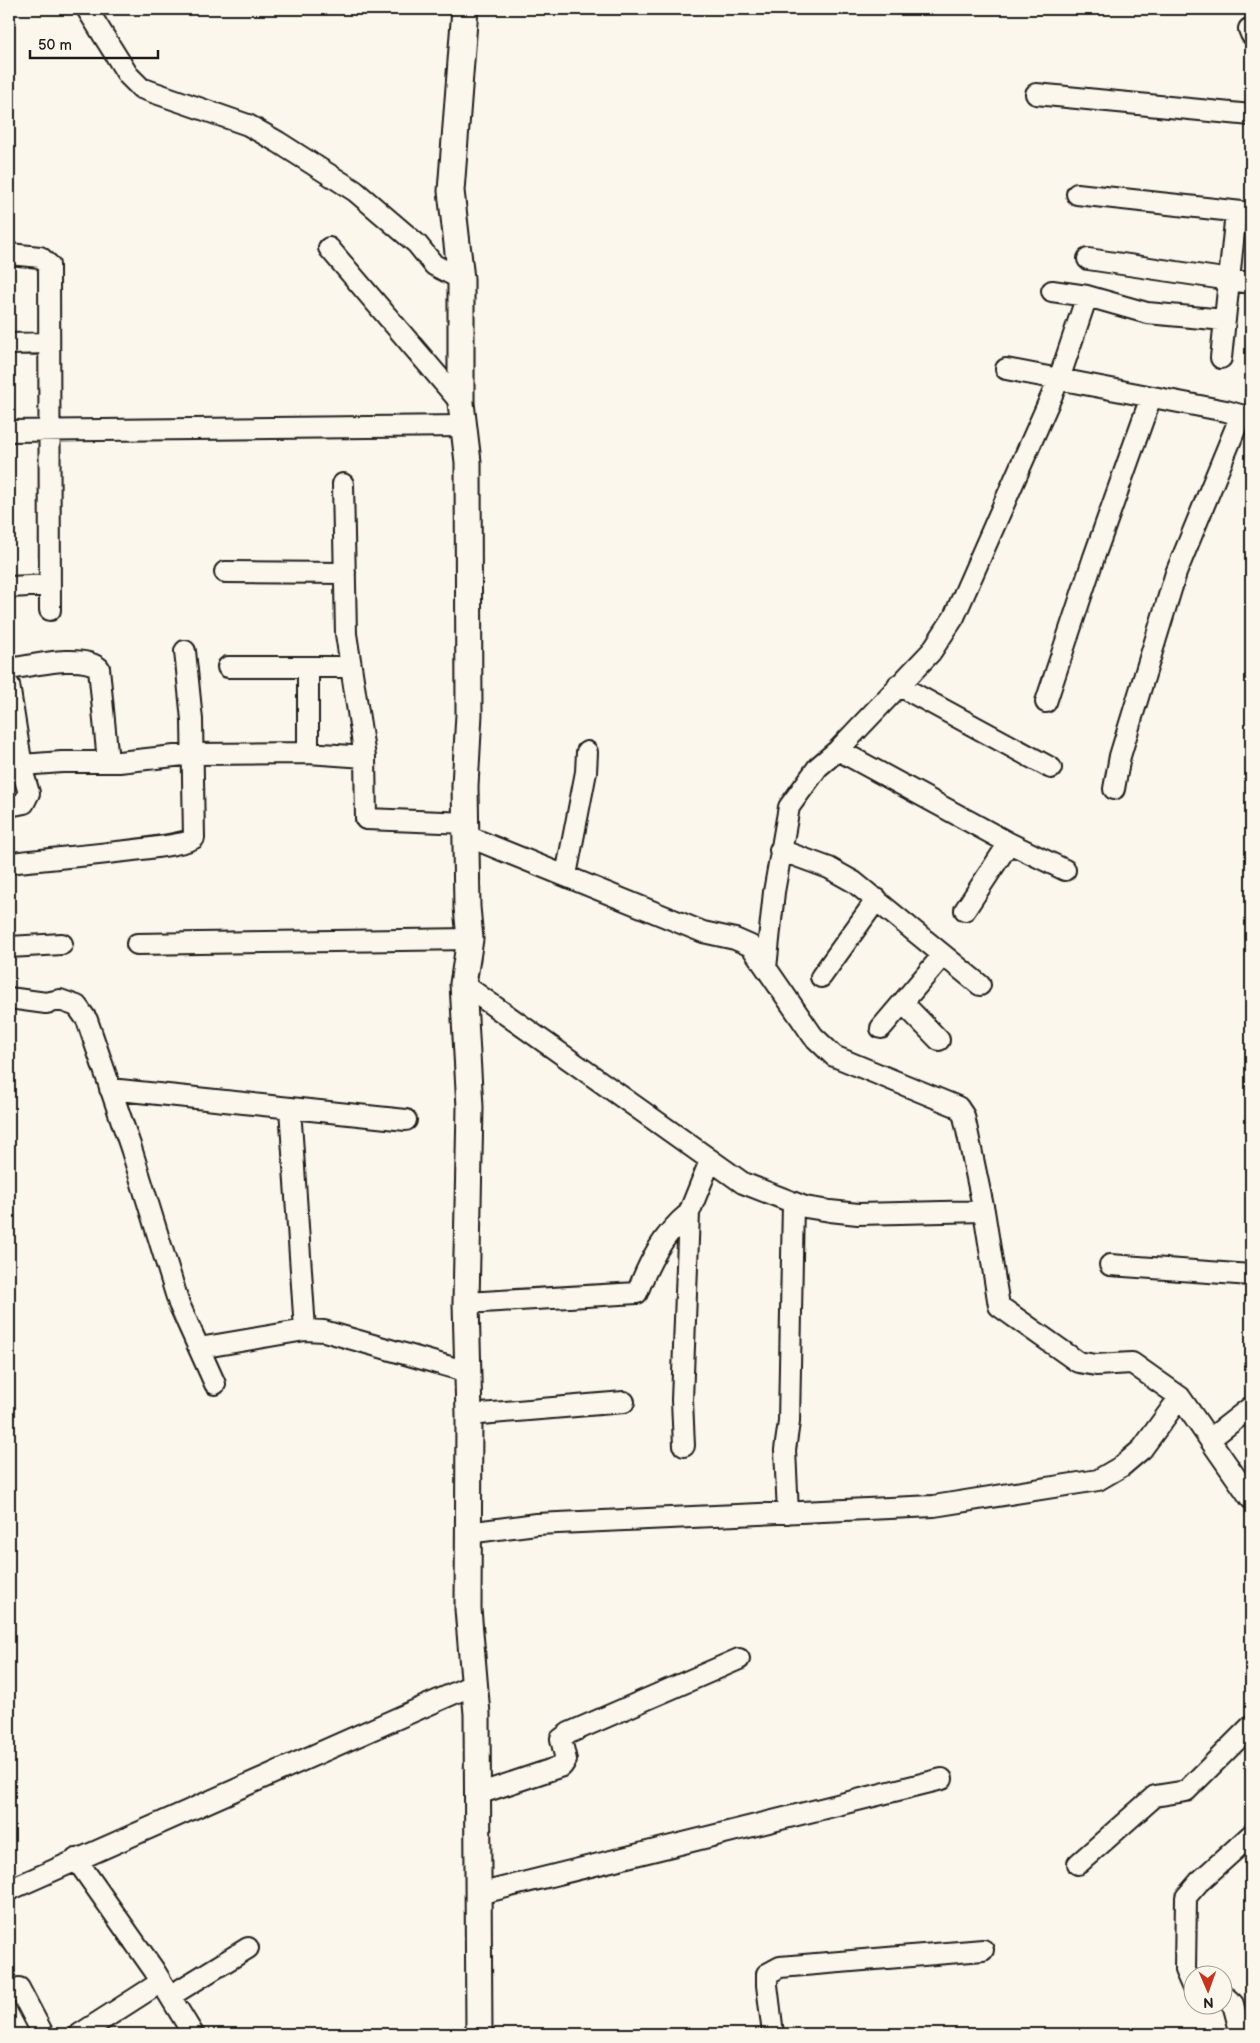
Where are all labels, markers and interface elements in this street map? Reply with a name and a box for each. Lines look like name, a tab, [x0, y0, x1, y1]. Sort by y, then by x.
scale bar	[30, 28, 158, 60]
text: 50 m	[38, 36, 72, 55]
north arrow	[1182, 1966, 1232, 2016]
text: N	[1203, 1994, 1214, 2011]

